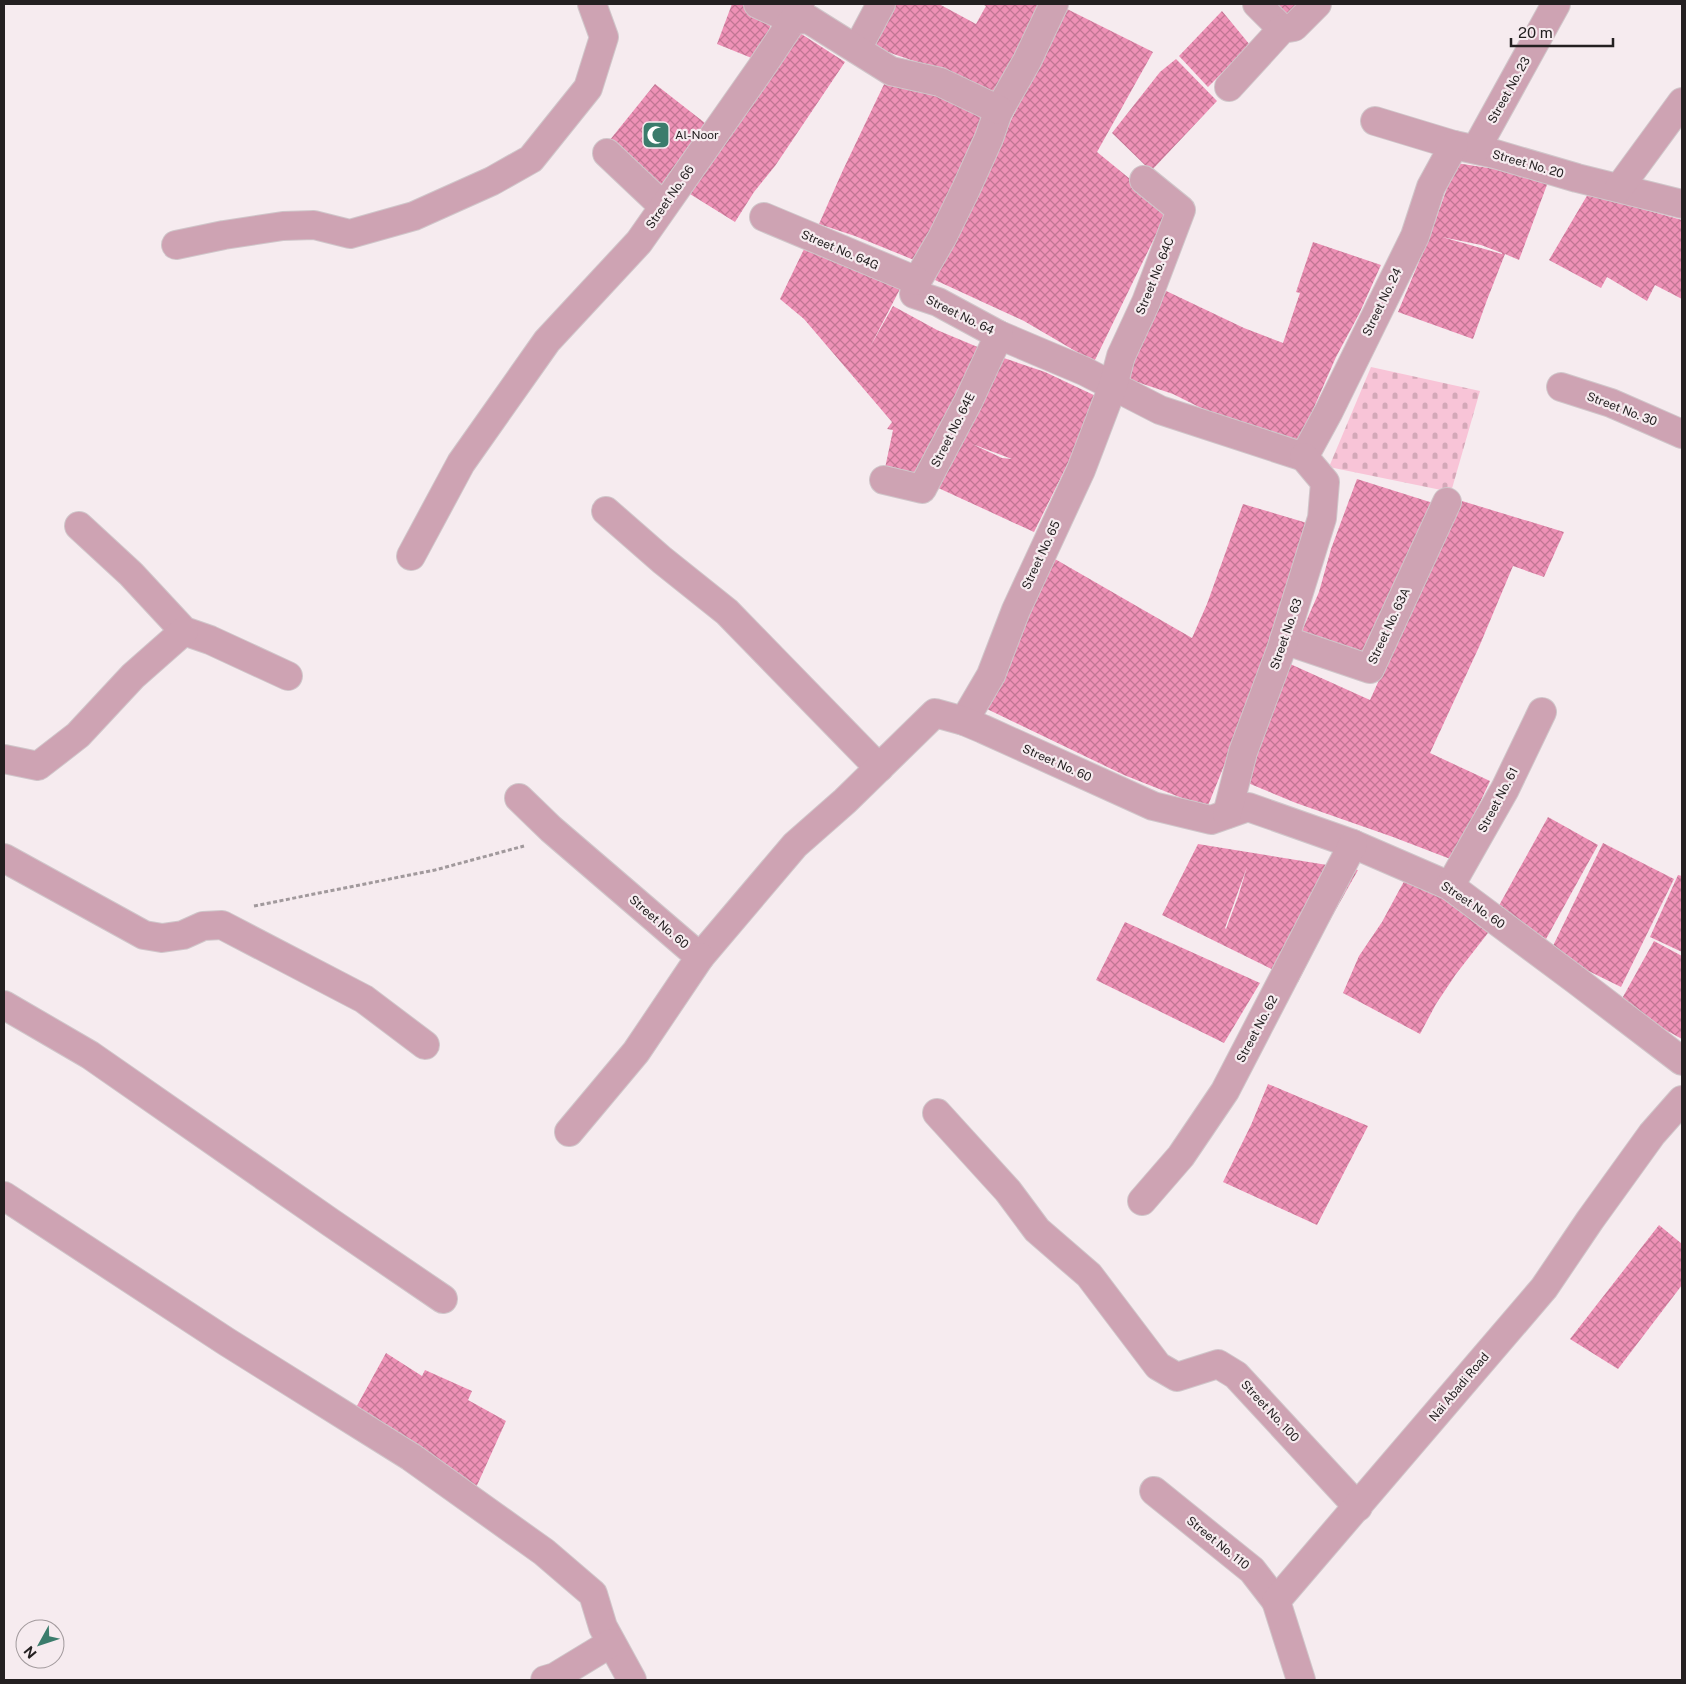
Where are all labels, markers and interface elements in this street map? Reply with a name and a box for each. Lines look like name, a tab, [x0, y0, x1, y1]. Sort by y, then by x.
scale bar	[1511, 15, 1614, 47]
text: 20 m	[1518, 24, 1553, 41]
street label: Street No. 23	[1485, 54, 1533, 126]
mosque icon: Al-Noor	[641, 120, 671, 150]
place label: Al-Noor	[675, 128, 719, 142]
street label: Street No. 20	[1491, 147, 1565, 181]
street label: Street No. 66	[643, 163, 697, 231]
street label: Street No. 64G	[799, 227, 881, 273]
street label: Street No. 64C	[1133, 235, 1177, 317]
street label: Street No. 24	[1359, 265, 1405, 338]
street label: Street No. 64	[924, 292, 997, 338]
street label: Street No. 30	[1585, 389, 1659, 429]
street label: Street No. 64E	[928, 390, 978, 470]
street label: Street No. 65	[1019, 518, 1063, 592]
street label: Street No. 63A	[1365, 585, 1413, 666]
street label: Street No. 63	[1267, 597, 1305, 671]
street label: Street No. 60	[1020, 742, 1094, 784]
street label: Street No. 61	[1475, 765, 1521, 835]
street label: Street No. 60	[1438, 879, 1508, 931]
street label: Street No. 60	[626, 892, 692, 952]
street label: Street No. 62	[1233, 993, 1281, 1065]
street label: Nai Abadi Road	[1426, 1350, 1492, 1424]
street label: Street No. 100	[1238, 1377, 1302, 1445]
street label: Street No. 110	[1184, 1514, 1252, 1572]
north arrow	[15, 1619, 65, 1669]
text: N	[20, 1643, 40, 1662]

